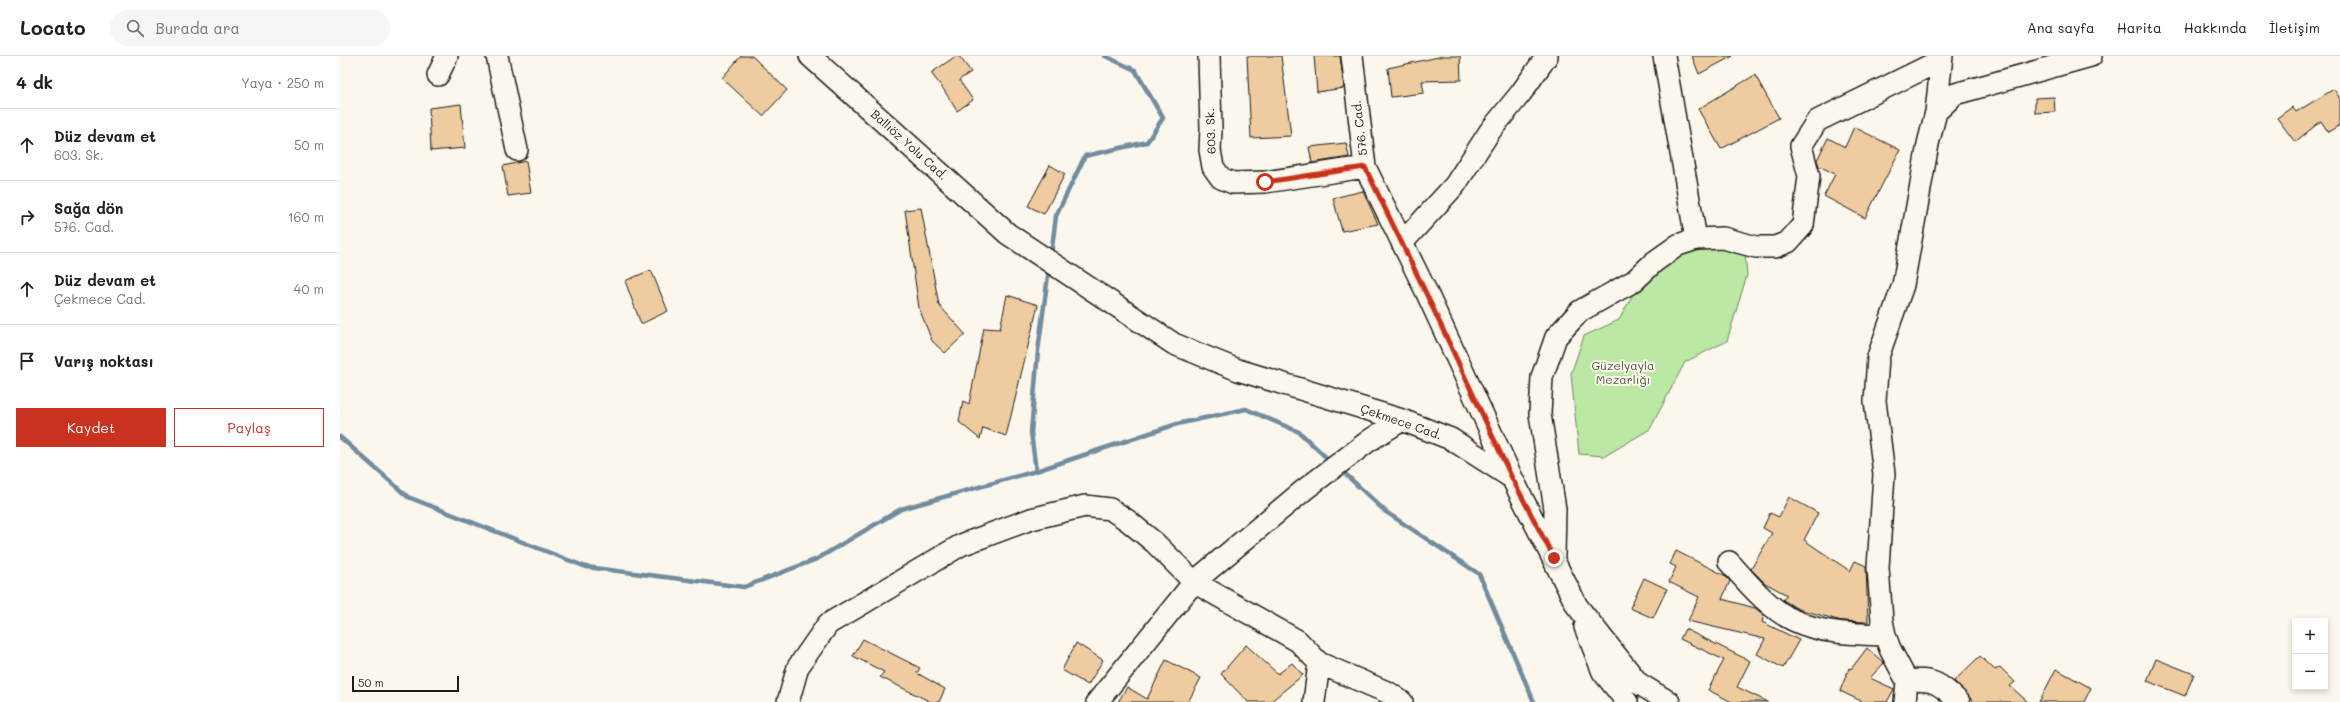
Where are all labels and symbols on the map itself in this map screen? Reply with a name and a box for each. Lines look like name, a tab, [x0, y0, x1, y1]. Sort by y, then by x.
street label: 576. Cad.	[1348, 100, 1370, 157]
street label: Ballıöz Yolu Cad.	[868, 106, 951, 183]
street label: 603. Sk.	[1201, 108, 1219, 154]
route start	[1256, 173, 1274, 191]
park label: Güzelyayla Mezarlığı	[1591, 357, 1655, 387]
street label: Çekmece Cad.	[1359, 400, 1444, 442]
route end	[1545, 549, 1563, 567]
scale bar	[352, 674, 459, 693]

